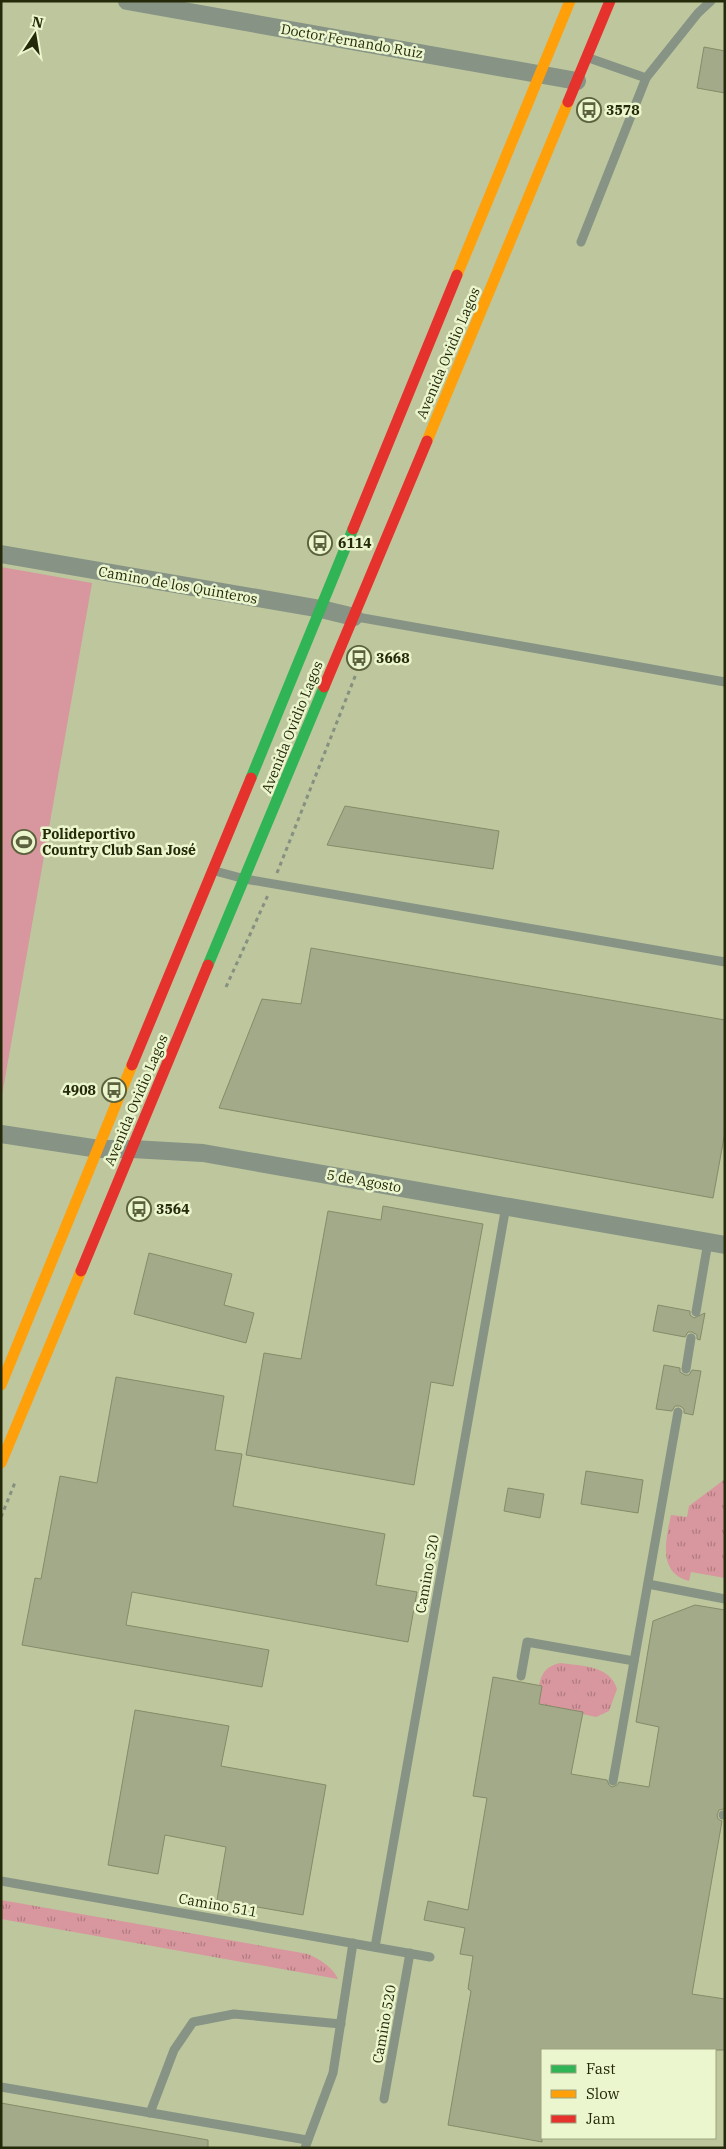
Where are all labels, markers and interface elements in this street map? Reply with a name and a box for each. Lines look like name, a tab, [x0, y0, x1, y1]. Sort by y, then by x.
north arrow	[10, 10, 60, 60]
text: N	[30, 12, 45, 32]
street label: Doctor Fernando Ruiz	[280, 20, 424, 62]
bus stop icon: 3578	[576, 97, 602, 123]
place label: 3578	[606, 101, 640, 119]
street label: Avenida Ovidio Lagos	[412, 284, 484, 421]
bus stop icon: 6114	[307, 530, 333, 556]
place label: 6114	[338, 534, 372, 552]
street label: Camino de los Quinteros	[97, 562, 259, 608]
bus stop icon: 3668	[346, 645, 372, 671]
place label: 3668	[376, 649, 410, 667]
street label: Avenida Ovidio Lagos	[257, 658, 327, 796]
place label: Polideportivo Country Club San José	[42, 825, 196, 859]
sports icon: Polideportivo Country Club San José	[11, 829, 37, 855]
street label: Avenida Ovidio Lagos	[100, 1031, 172, 1168]
bus stop icon: 4908	[101, 1077, 127, 1103]
place label: 4908	[62, 1081, 96, 1099]
street label: 5 de Agosto	[325, 1166, 403, 1196]
bus stop icon: 3564	[126, 1196, 152, 1222]
place label: 3564	[156, 1200, 190, 1218]
street label: Camino 520	[411, 1533, 443, 1615]
street label: Camino 511	[177, 1889, 259, 1921]
street label: Camino 520	[368, 1983, 400, 2065]
legend	[541, 2049, 716, 2139]
text: Fast	[586, 2059, 616, 2078]
text: Slow	[586, 2084, 620, 2103]
text: Jam	[586, 2109, 615, 2128]

